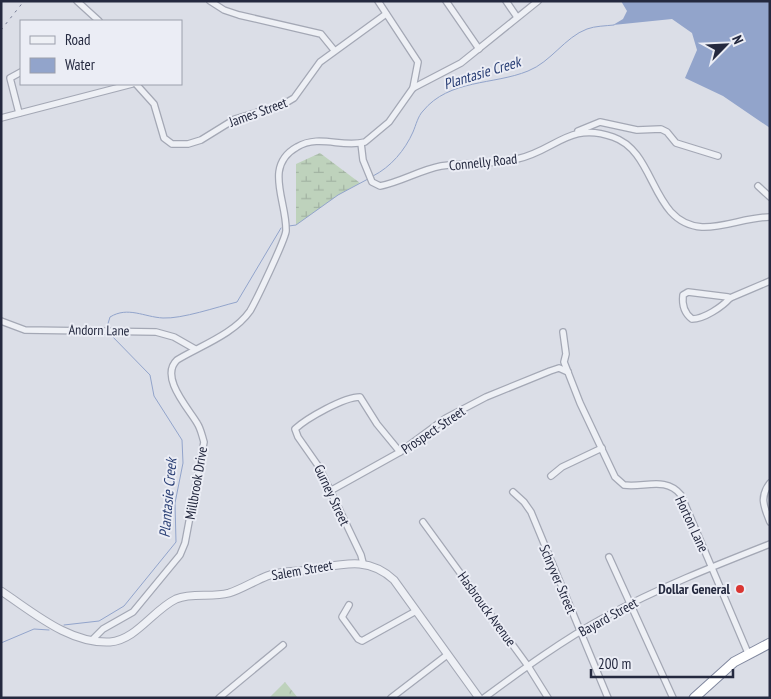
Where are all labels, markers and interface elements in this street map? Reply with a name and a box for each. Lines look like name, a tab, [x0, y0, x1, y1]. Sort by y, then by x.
legend	[20, 20, 182, 85]
north arrow	[701, 20, 751, 70]
text: Road	[65, 30, 91, 49]
text: N	[728, 33, 748, 47]
water label: Plantasie Creek	[441, 51, 525, 93]
text: Water	[65, 55, 96, 74]
street label: James Street	[226, 93, 290, 131]
street label: Connelly Road	[448, 149, 518, 175]
street label: Andorn Lane	[68, 320, 130, 340]
street label: Prospect Street	[398, 402, 468, 458]
street label: Millbrook Drive	[181, 445, 211, 521]
water label: Plantasie Creek	[155, 455, 181, 538]
street label: Gurney Street	[310, 462, 354, 529]
street label: Horton Lane	[671, 493, 713, 555]
street label: Schryver Street	[535, 542, 581, 616]
street label: Salem Street	[270, 556, 334, 584]
street label: Hasbrouck Avenue	[454, 568, 520, 650]
place label: Dollar General	[658, 580, 731, 598]
marker: Dollar General	[734, 583, 746, 595]
street label: Bayard Street	[575, 593, 641, 641]
scale bar	[591, 646, 734, 678]
text: 200 m	[598, 654, 631, 673]

